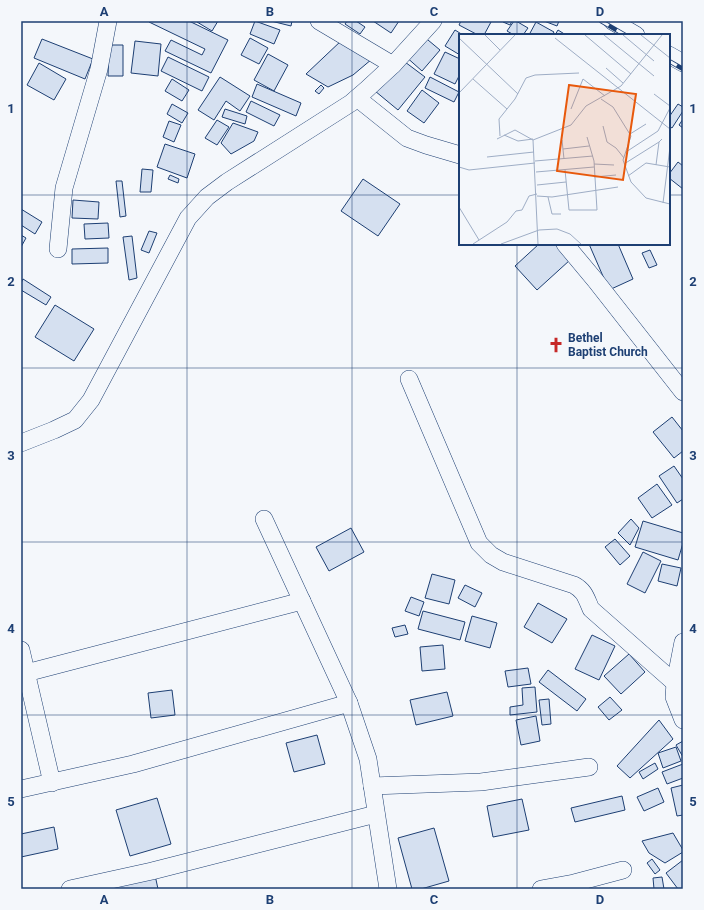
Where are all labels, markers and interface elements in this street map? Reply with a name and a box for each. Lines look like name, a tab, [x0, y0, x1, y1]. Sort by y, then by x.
text: A	[100, 4, 109, 19]
text: B	[266, 4, 274, 19]
text: C	[430, 4, 439, 19]
text: D	[596, 4, 604, 19]
inset map	[459, 34, 670, 245]
text: 1	[7, 101, 15, 116]
text: 1	[689, 101, 697, 116]
text: 2	[7, 274, 15, 289]
text: 2	[689, 274, 697, 289]
place label: Bethel Baptist Church	[568, 331, 648, 359]
church icon: Bethel Baptist Church	[547, 336, 565, 354]
text: 3	[7, 448, 15, 463]
text: 3	[689, 448, 697, 463]
text: 4	[7, 621, 15, 636]
text: 4	[689, 621, 697, 636]
text: 5	[7, 794, 15, 809]
text: 5	[689, 794, 697, 809]
text: A	[100, 892, 109, 907]
text: B	[266, 892, 274, 907]
text: C	[430, 892, 439, 907]
text: D	[596, 892, 604, 907]

